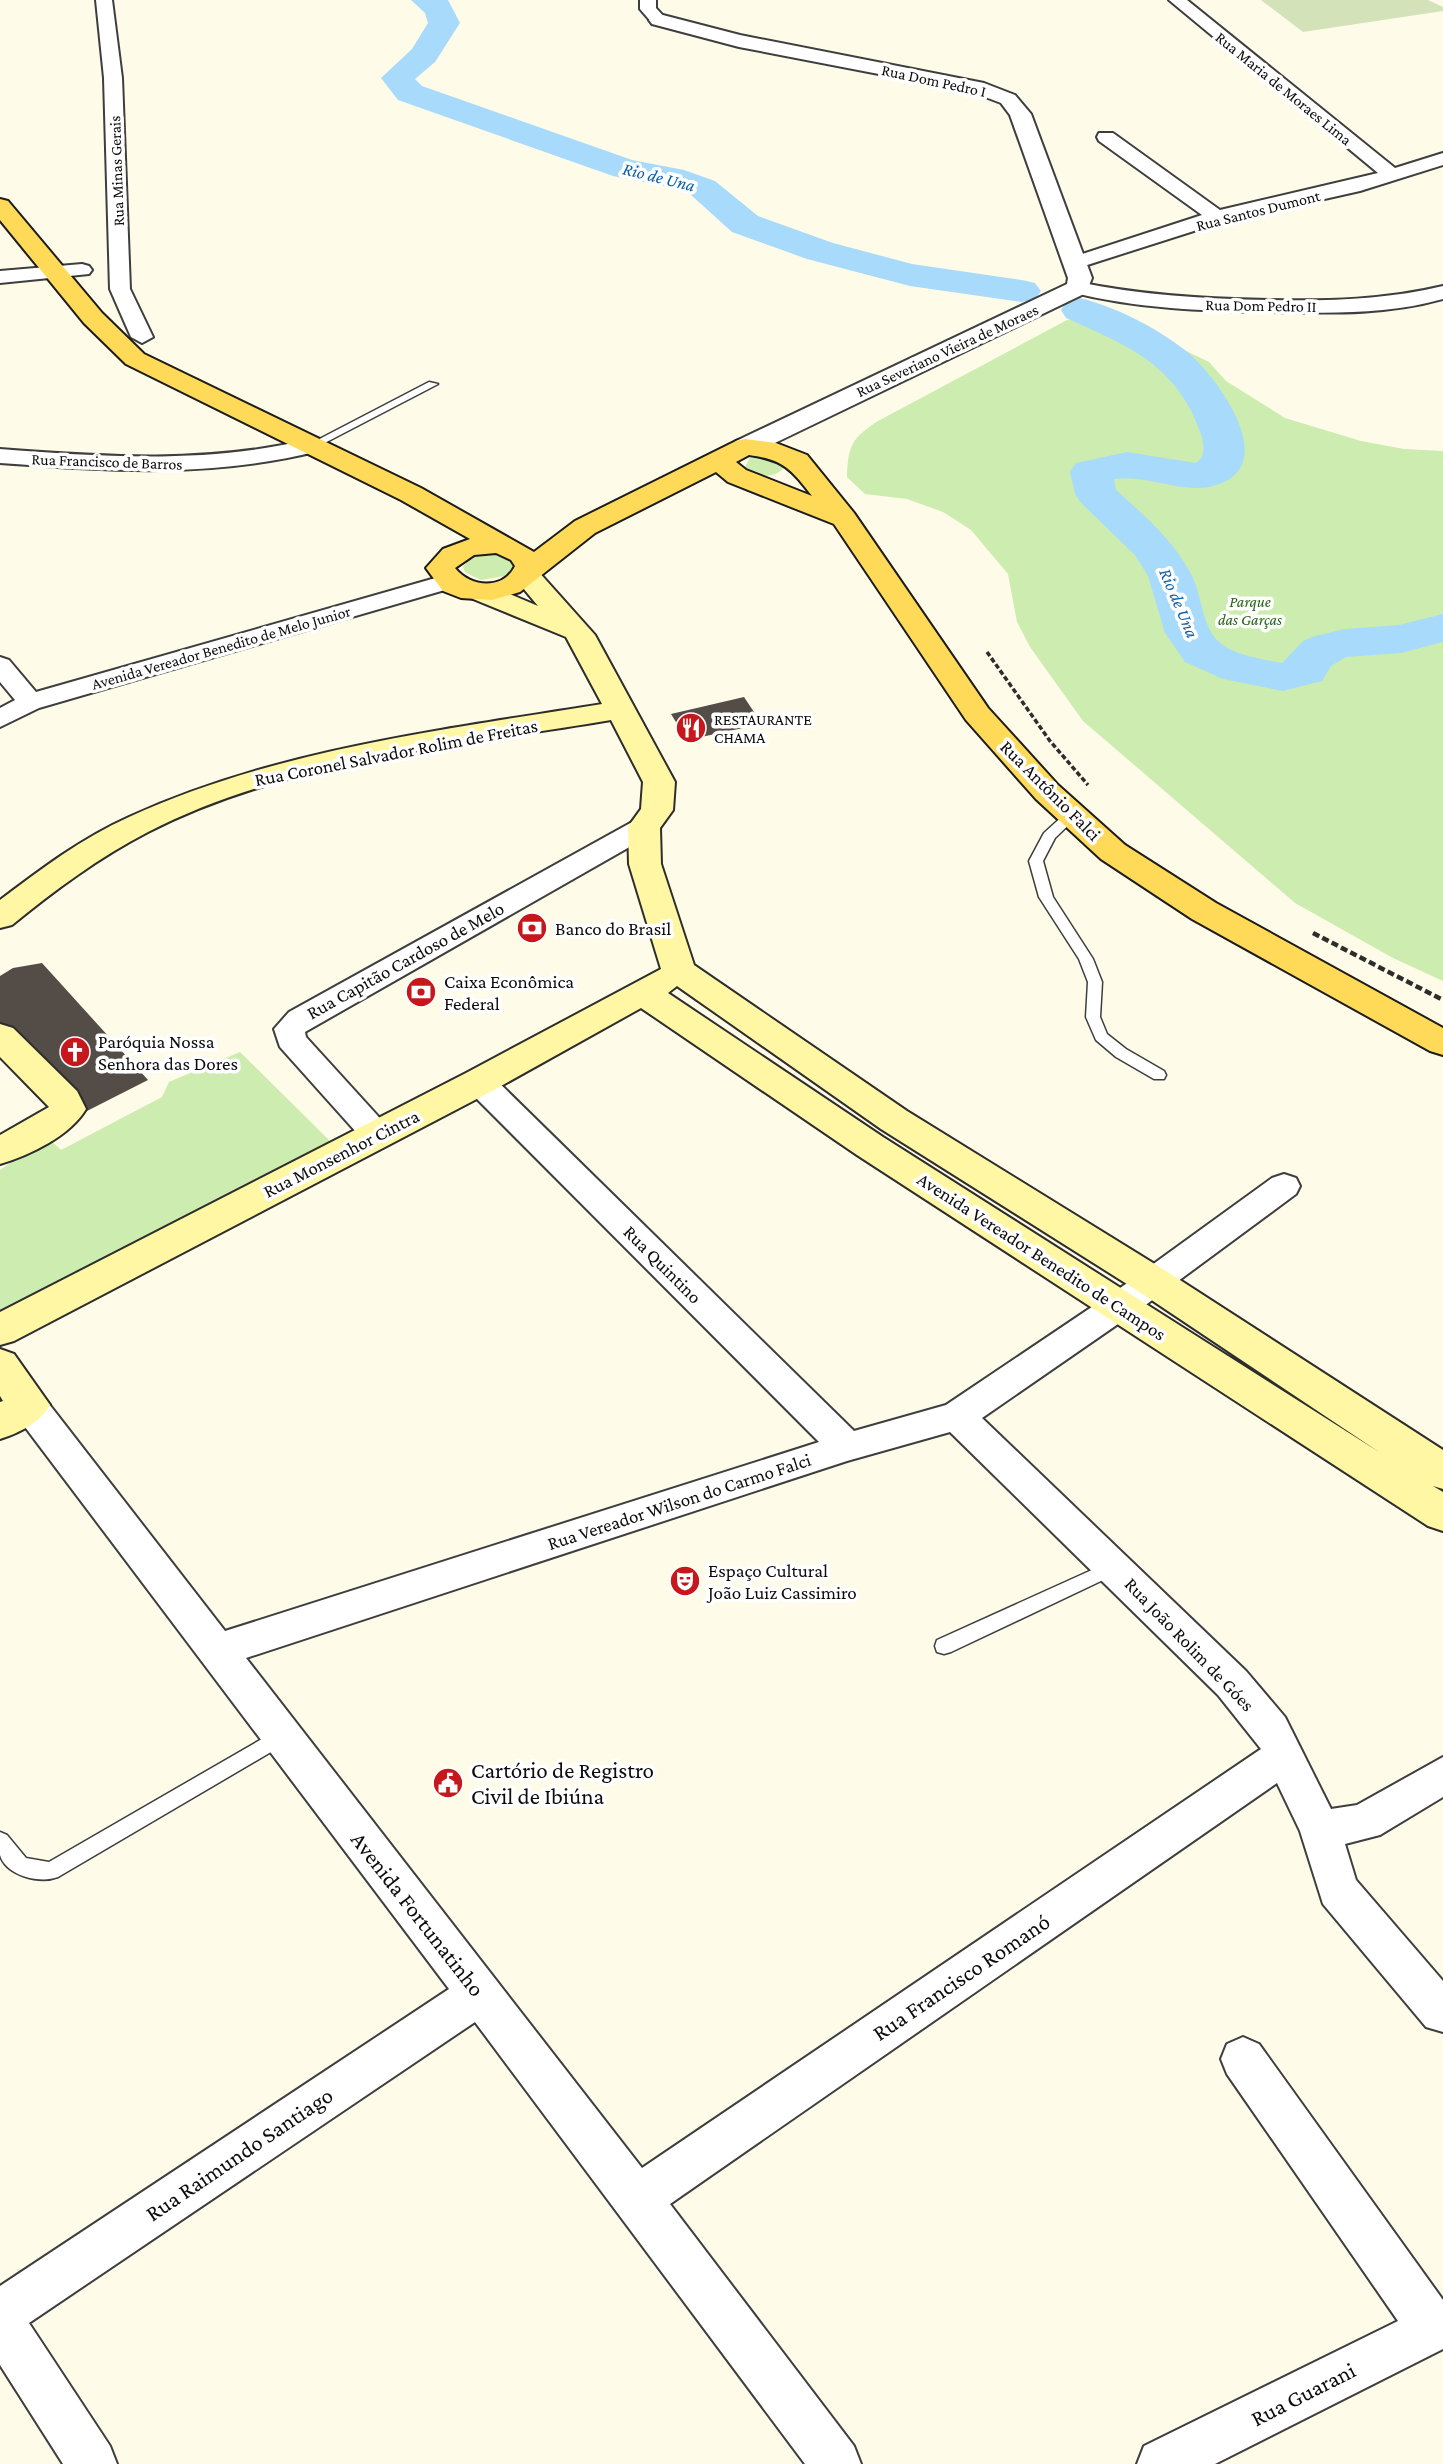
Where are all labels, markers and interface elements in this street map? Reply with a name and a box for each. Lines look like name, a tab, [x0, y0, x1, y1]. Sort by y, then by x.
street label: Rua Maria de Moraes Lima	[1212, 28, 1355, 149]
street label: Rua Dom Pedro I	[880, 61, 988, 100]
street label: Rua Minas Gerais	[106, 115, 127, 227]
water label: Rio de Una	[621, 158, 698, 196]
street label: Rua Santos Dumont	[1194, 187, 1323, 234]
street label: Rua Dom Pedro II	[1205, 296, 1317, 315]
street label: Rua Severiano Vieira de Moraes	[853, 301, 1041, 400]
street label: Rua Francisco de Barros	[31, 450, 183, 473]
water label: Rio de Una	[1155, 565, 1203, 641]
park label: Parque das Garças	[1218, 593, 1282, 629]
street label: Avenida Vereador Benedito de Melo Junior	[90, 602, 353, 694]
restaurant icon: RESTAURANTE CHAMA	[674, 711, 708, 745]
place label: RESTAURANTE CHAMA	[714, 711, 812, 746]
street label: Rua Coronel Salvador Rolim de Freitas	[253, 715, 539, 790]
street label: Rua Antônio Falci	[996, 736, 1105, 845]
street label: Rua Capitão Cardoso de Melo	[303, 897, 507, 1023]
bank icon: Banco do Brasil	[515, 911, 549, 945]
place label: Banco do Brasil	[555, 918, 671, 939]
place label: Caixa Econômica Federal	[444, 971, 574, 1014]
bank icon: Caixa Econômica Federal	[404, 975, 438, 1009]
place label: Paróquia Nossa Senhora das Dores	[98, 1031, 238, 1074]
church icon: Paróquia Nossa Senhora das Dores	[58, 1035, 92, 1069]
street label: Rua Monsenhor Cintra	[260, 1105, 423, 1202]
street label: Avenida Vereador Benedito de Campos	[914, 1168, 1170, 1345]
street label: Rua Quintino	[619, 1221, 706, 1308]
street label: Rua Vereador Wilson do Carmo Falci	[545, 1449, 813, 1554]
place label: Espaço Cultural João Luiz Cassimiro	[706, 1560, 857, 1603]
theatre icon: Espaço Cultural João Luiz Cassimiro	[668, 1564, 702, 1598]
street label: Rua João Rolim de Góes	[1121, 1573, 1259, 1715]
place label: Cartório de Registro Civil de Ibiúna	[471, 1757, 654, 1809]
public building icon: Cartório de Registro Civil de Ibiúna	[431, 1766, 465, 1800]
street label: Avenida Fortunatinho	[346, 1827, 490, 2001]
street label: Rua Francisco Romanó	[867, 1908, 1055, 2046]
street label: Rua Raimundo Santiago	[140, 2082, 338, 2226]
street label: Rua Guarani	[1246, 2357, 1360, 2431]

